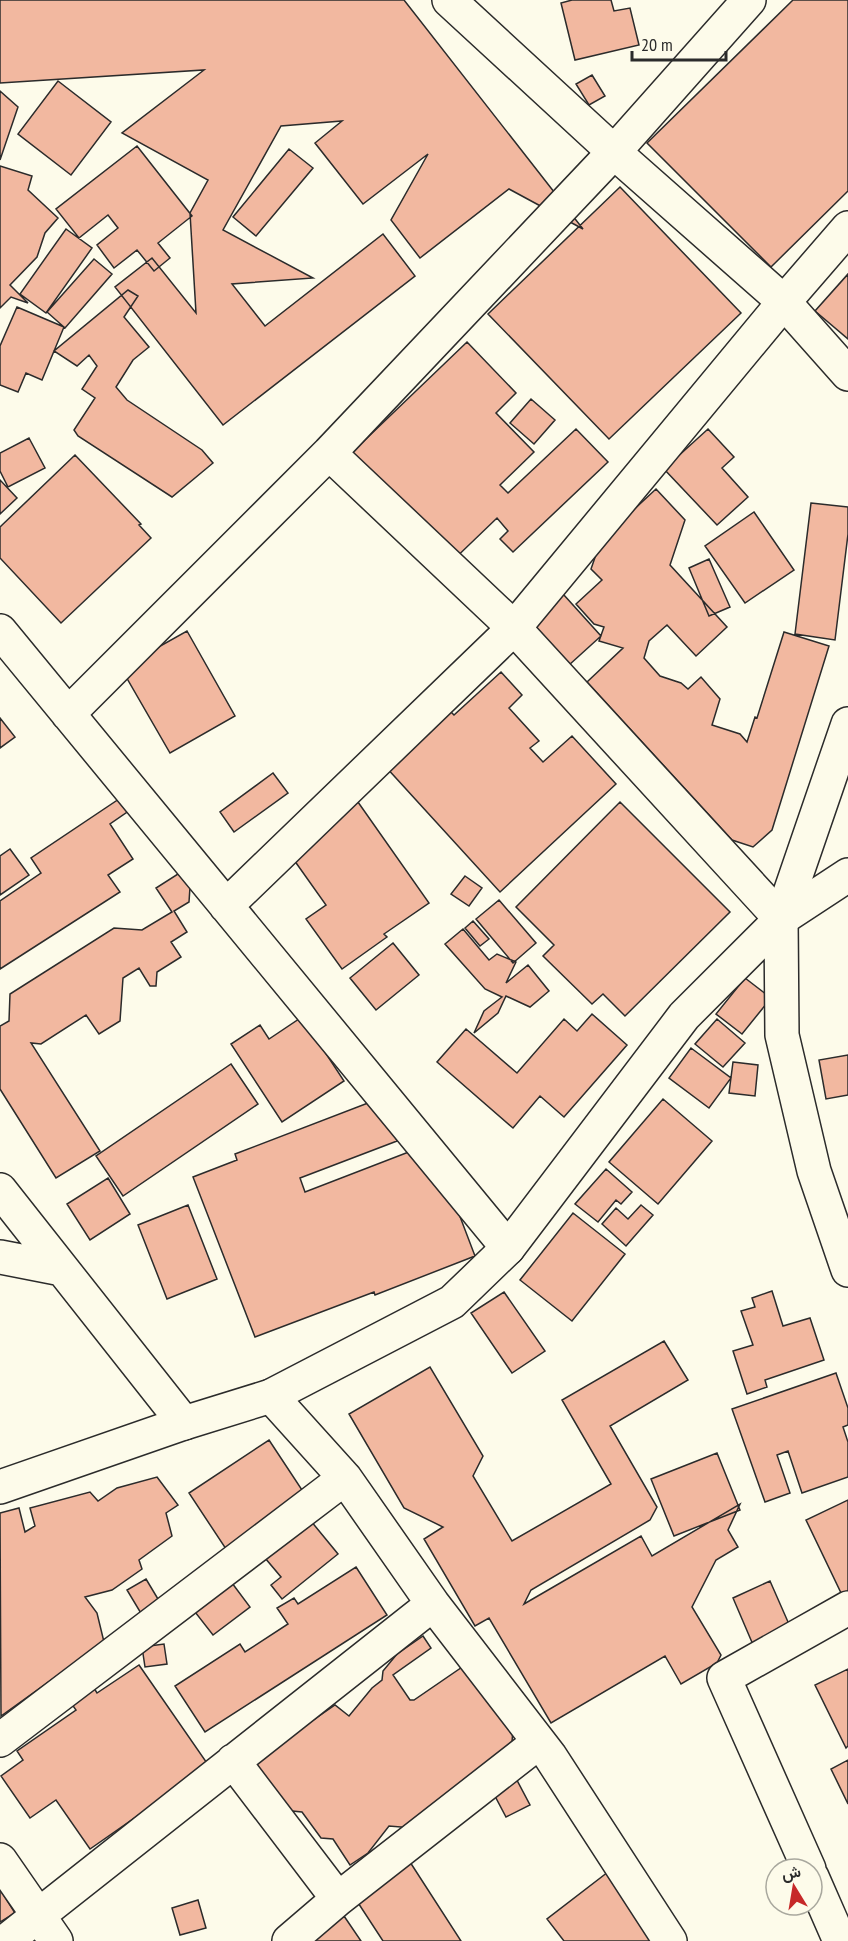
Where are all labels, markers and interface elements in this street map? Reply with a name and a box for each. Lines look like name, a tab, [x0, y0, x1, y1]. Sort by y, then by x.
scale bar	[632, 24, 726, 62]
text: 20 m	[641, 33, 673, 56]
north arrow	[764, 1857, 824, 1917]
text: ش	[780, 1861, 802, 1884]

